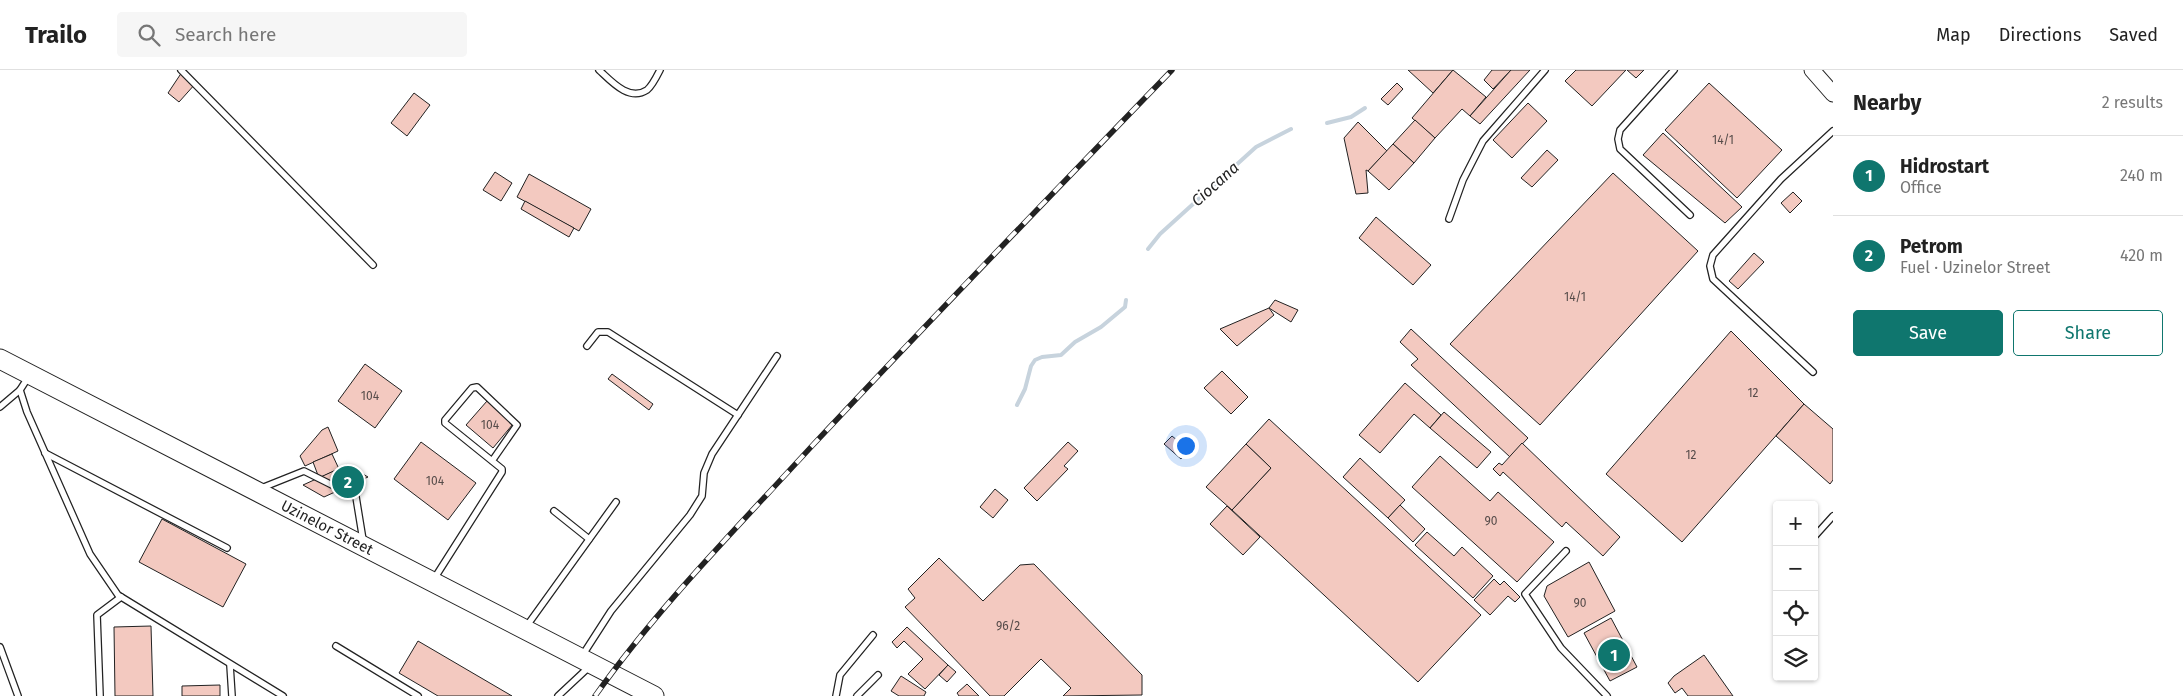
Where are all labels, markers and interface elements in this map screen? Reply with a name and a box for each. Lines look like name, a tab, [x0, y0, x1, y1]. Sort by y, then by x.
search box	[117, 12, 467, 57]
text: Trailo	[25, 21, 87, 49]
icon: search	[135, 21, 163, 49]
text: Search here	[175, 23, 276, 46]
text: Map	[1936, 24, 1971, 46]
text: Directions	[1999, 24, 2081, 46]
text: Saved	[2109, 24, 2158, 46]
text: Nearby	[1853, 90, 1921, 116]
text: 2 results	[2102, 93, 2163, 112]
house number: 14/1	[1712, 133, 1734, 147]
text: Hidrostart	[1900, 155, 1989, 178]
water label: Ciocana	[1187, 158, 1243, 210]
text: 1	[1865, 166, 1873, 185]
text: 240 m	[2120, 166, 2163, 185]
text: Office	[1900, 178, 1942, 197]
text: Petrom	[1900, 235, 1963, 258]
text: 2	[1865, 246, 1873, 265]
text: 420 m	[2120, 246, 2163, 265]
text: Fuel · Uzinelor Street	[1900, 258, 2050, 277]
house number: 14/1	[1564, 290, 1586, 304]
button: Save	[1853, 310, 2003, 356]
button: Share	[2013, 310, 2163, 356]
house number: 12	[1747, 386, 1759, 400]
house number: 104	[361, 389, 380, 403]
house number: 104	[481, 418, 500, 432]
your location	[1173, 433, 1199, 459]
house number: 12	[1685, 448, 1697, 462]
pin: 2	[332, 463, 364, 501]
house number: 104	[426, 474, 445, 488]
street label: Uzinelor Street	[278, 496, 377, 559]
map controls	[1773, 501, 1818, 681]
button: +	[1773, 501, 1818, 546]
house number: 90	[1485, 514, 1498, 528]
button: −	[1773, 546, 1818, 591]
button: locate	[1773, 591, 1818, 636]
house number: 90	[1574, 596, 1587, 610]
house number: 96/2	[996, 619, 1020, 633]
pin: 1	[1598, 636, 1630, 674]
button: layers	[1773, 636, 1818, 681]

